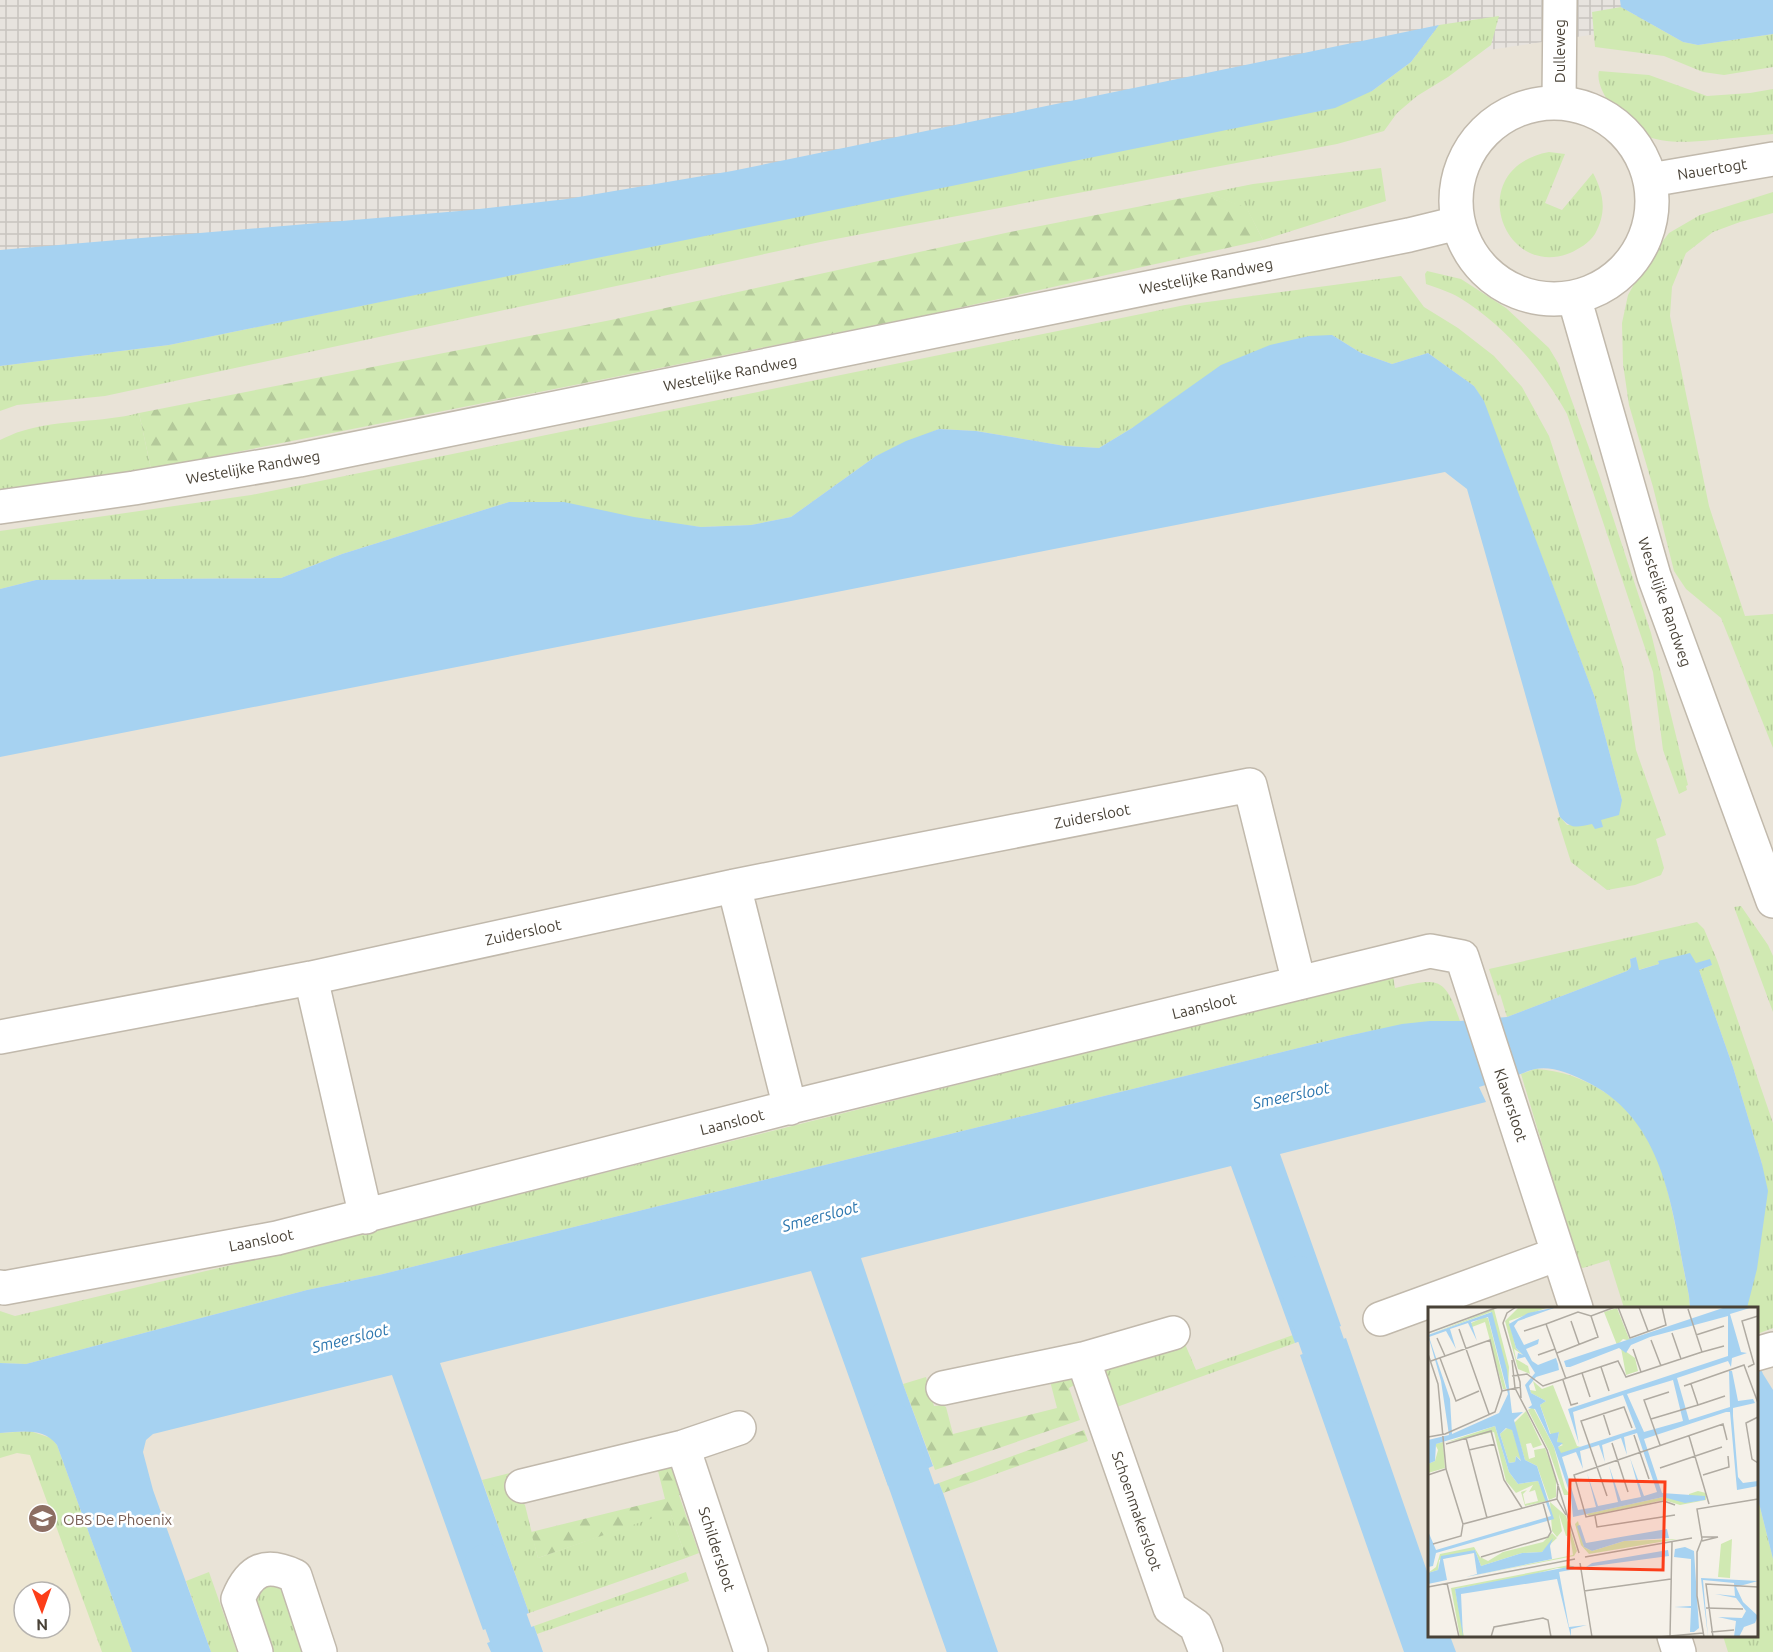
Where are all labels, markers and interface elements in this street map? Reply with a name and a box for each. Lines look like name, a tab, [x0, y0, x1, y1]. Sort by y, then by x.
street label: Dulleweg	[1551, 19, 1568, 83]
street label: Nauertogt	[1676, 155, 1748, 183]
street label: Westelijke Randweg	[1138, 255, 1274, 297]
street label: Westelijke Randweg	[662, 352, 798, 394]
street label: Westelijke Randweg	[185, 447, 321, 487]
street label: Westelijke Randweg	[1635, 535, 1695, 669]
street label: Zuidersloot	[1052, 800, 1132, 832]
street label: Zuidersloot	[483, 916, 563, 948]
street label: Laansloot	[1170, 990, 1238, 1022]
street label: Klaversloot	[1491, 1066, 1531, 1144]
water label: Smeersloot	[1250, 1078, 1332, 1112]
street label: Laansloot	[698, 1106, 766, 1138]
water label: Smeersloot	[779, 1197, 861, 1235]
street label: Laansloot	[227, 1225, 295, 1255]
inset map	[1428, 1307, 1758, 1637]
water label: Smeersloot	[309, 1320, 391, 1356]
street label: Schoenmakersloot	[1109, 1449, 1165, 1573]
school or university icon: OBS De Phoenix	[26, 1503, 58, 1535]
street label: Schildersloot	[695, 1505, 739, 1593]
place label: OBS De Phoenix	[63, 1511, 173, 1528]
north arrow	[12, 1580, 72, 1640]
text: N	[36, 1616, 48, 1634]

